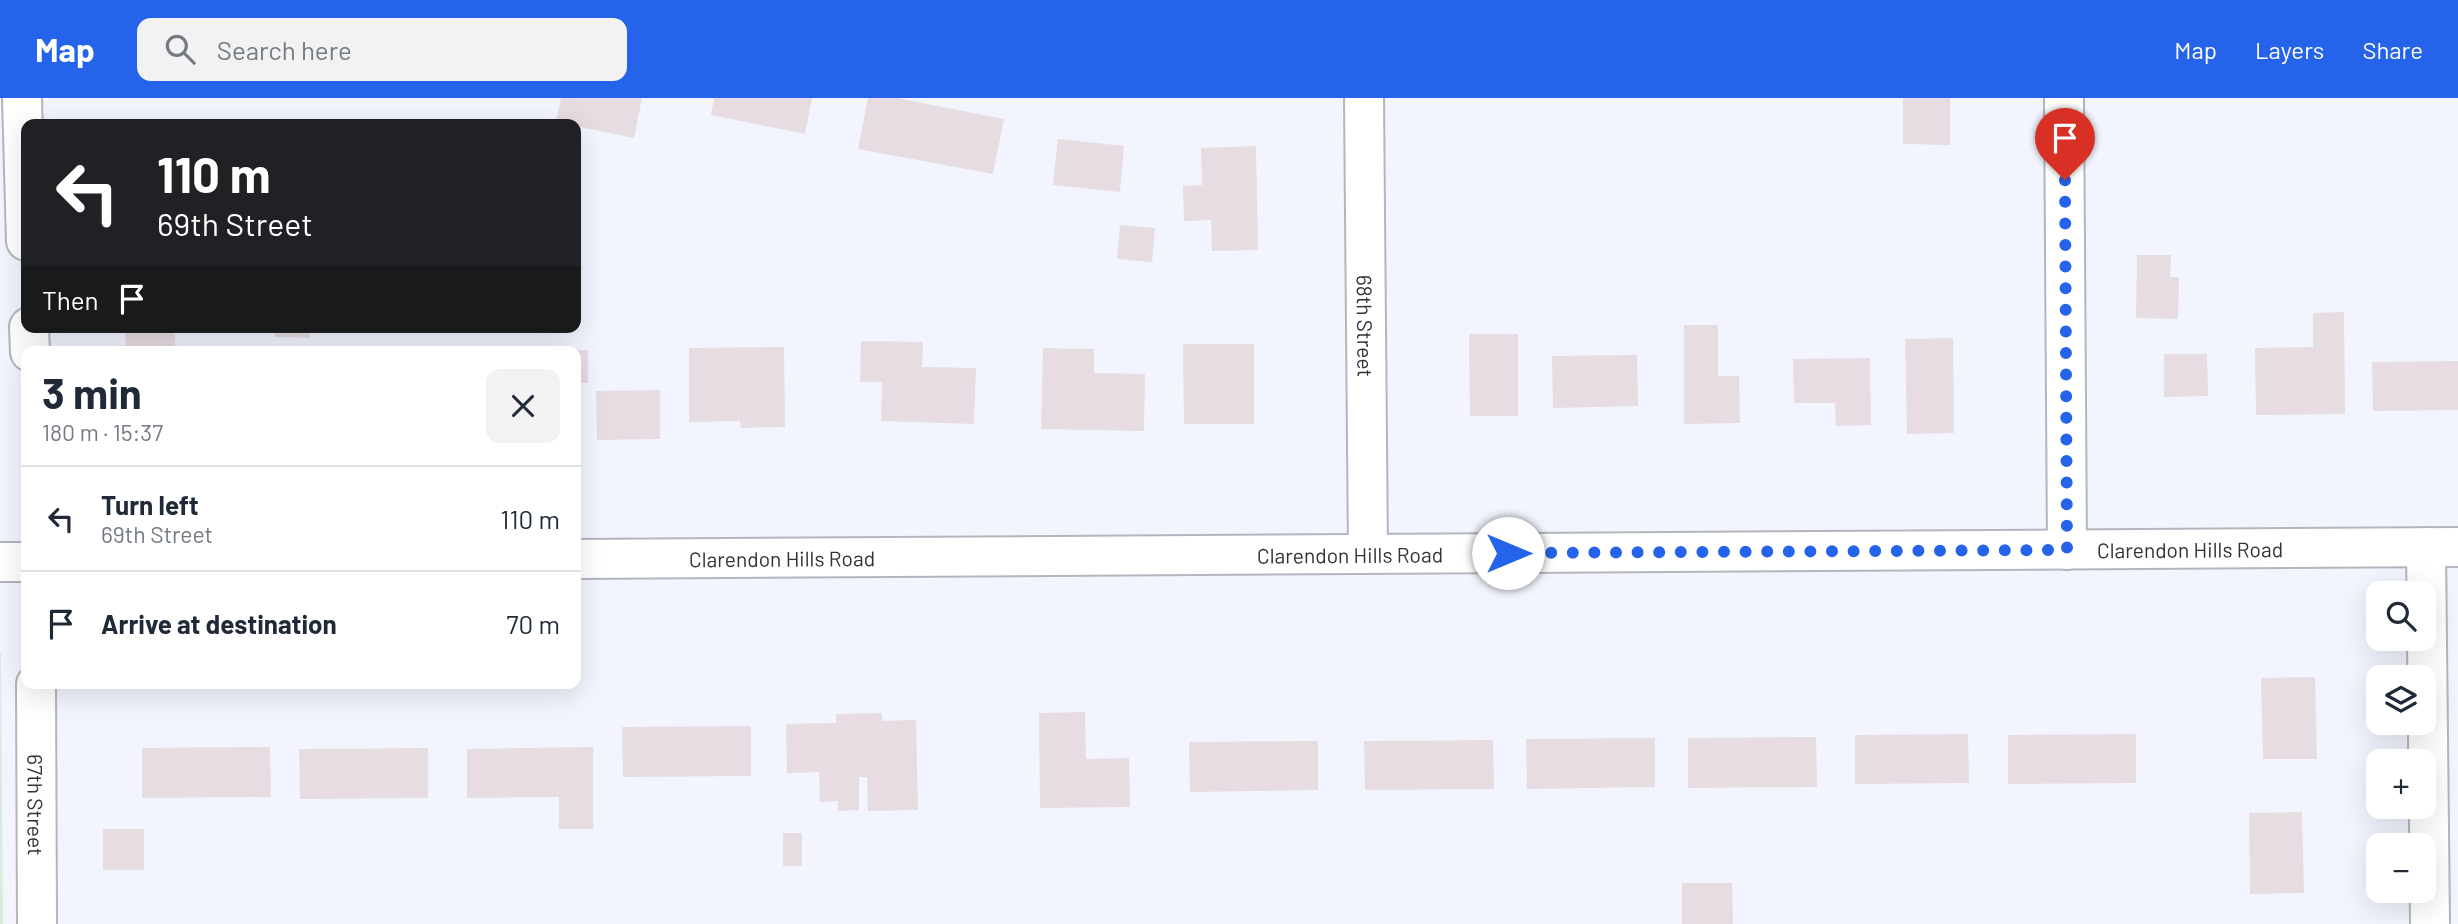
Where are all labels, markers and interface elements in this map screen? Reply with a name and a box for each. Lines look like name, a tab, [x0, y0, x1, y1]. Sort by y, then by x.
search box	[137, 18, 627, 81]
text: Map	[35, 29, 95, 69]
icon: search	[161, 30, 199, 68]
text: Search here	[217, 34, 352, 65]
text: Map	[2174, 35, 2217, 64]
text: Layers	[2255, 35, 2324, 64]
text: Share	[2362, 35, 2423, 64]
pin	[2035, 108, 2095, 180]
icon: arrive	[2046, 119, 2084, 157]
text: 110 m	[157, 144, 271, 203]
icon: left	[42, 147, 133, 238]
text: 69th Street	[157, 204, 313, 242]
street label: 68th Street	[1353, 275, 1379, 377]
icon: arrive	[113, 280, 151, 318]
text: Then	[42, 284, 99, 315]
text: 3 min	[42, 367, 142, 417]
button: close	[486, 369, 560, 443]
text: 180 m · 15:37	[42, 418, 163, 446]
text: Turn left	[101, 489, 199, 520]
icon: left	[42, 500, 80, 538]
text: 110 m	[500, 503, 560, 534]
position arrow	[1471, 516, 1545, 590]
text: 69th Street	[101, 520, 213, 548]
street label: Clarendon Hills Road	[2097, 536, 2283, 562]
street label: Clarendon Hills Road	[1257, 541, 1443, 567]
street label: Clarendon Hills Road	[689, 545, 875, 571]
map controls	[2366, 581, 2436, 903]
button: search	[2366, 581, 2436, 651]
icon: arrive	[42, 605, 80, 643]
text: Arrive at destination	[101, 608, 337, 639]
text: 70 m	[506, 608, 560, 639]
button: layers	[2366, 665, 2436, 735]
button: +	[2366, 749, 2436, 819]
street label: 67th Street	[24, 754, 49, 856]
button: −	[2366, 833, 2436, 903]

